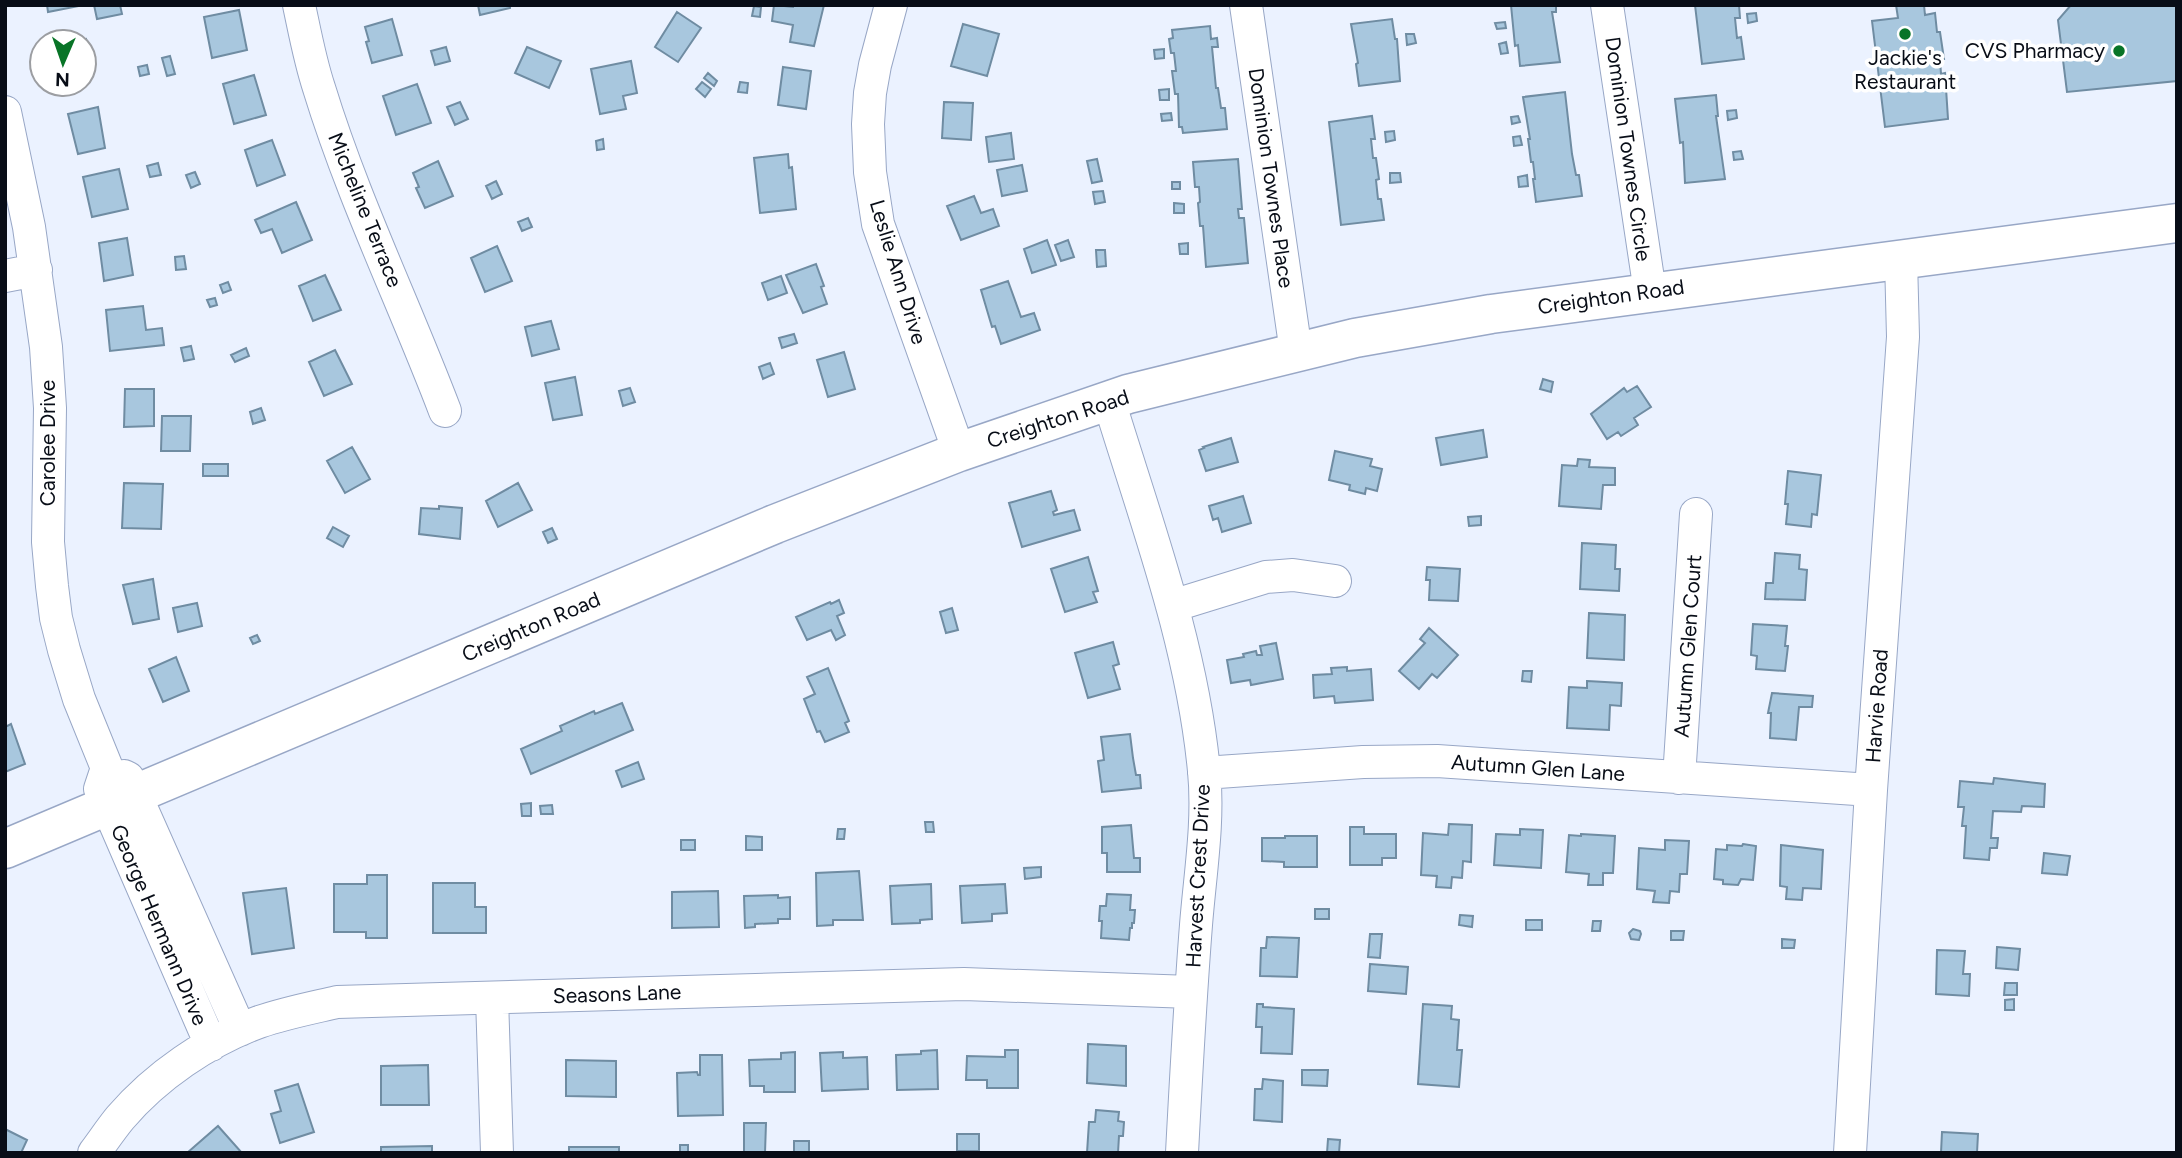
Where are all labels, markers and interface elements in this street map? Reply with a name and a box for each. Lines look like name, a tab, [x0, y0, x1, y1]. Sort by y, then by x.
marker: Jackie's Restaurant	[1897, 26, 1913, 42]
north arrow	[28, 28, 98, 98]
street label: Dominion Townes Circle	[1600, 35, 1657, 263]
place label: CVS Pharmacy	[1965, 38, 2105, 63]
marker: CVS Pharmacy	[2111, 43, 2127, 59]
place label: Jackie's Restaurant	[1854, 45, 1956, 94]
street label: Dominion Townes Place	[1244, 66, 1299, 290]
text: N	[55, 68, 70, 91]
street label: Micheline Terrace	[323, 129, 408, 291]
street label: Leslie Ann Drive	[865, 197, 932, 347]
street label: Creighton Road	[1536, 274, 1686, 319]
street label: Carolee Drive	[35, 380, 60, 506]
street label: Creighton Road	[984, 384, 1132, 453]
street label: Autumn Glen Court	[1669, 554, 1706, 738]
street label: Creighton Road	[458, 586, 604, 667]
street label: Harvie Road	[1860, 648, 1893, 764]
street label: Autumn Glen Lane	[1450, 749, 1626, 786]
street label: Harvest Crest Drive	[1180, 784, 1215, 968]
street label: George Hermann Drive	[106, 821, 213, 1029]
street label: Seasons Lane	[552, 979, 682, 1008]

